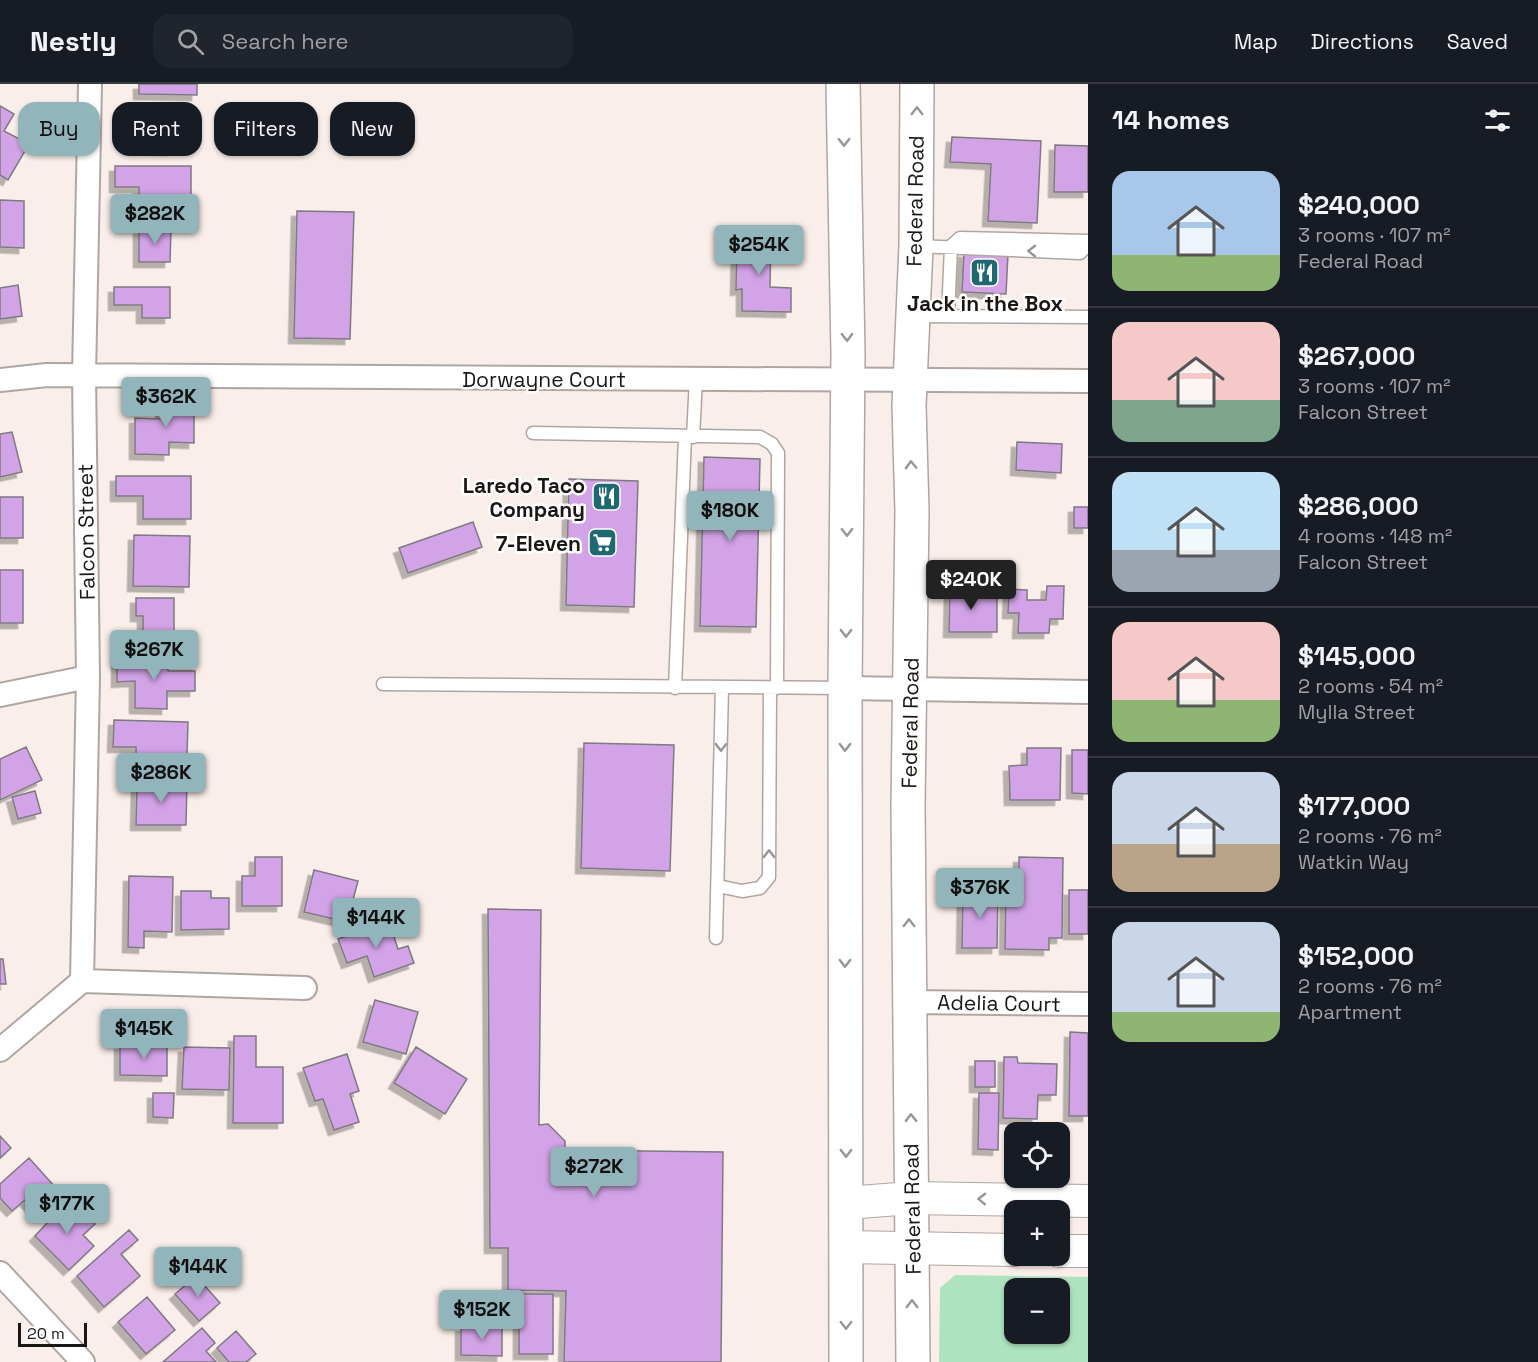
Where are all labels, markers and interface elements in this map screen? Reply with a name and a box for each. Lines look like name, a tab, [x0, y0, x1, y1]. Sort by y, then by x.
search box	[153, 14, 573, 68]
text: Nestly	[30, 23, 117, 59]
icon: search	[174, 25, 207, 58]
text: Search here	[222, 27, 349, 55]
text: Map	[1234, 28, 1278, 55]
text: Directions	[1311, 28, 1414, 55]
text: Saved	[1447, 28, 1508, 55]
chip: Buy	[18, 102, 100, 156]
chip: Rent	[112, 102, 202, 156]
chip: Filters	[214, 102, 318, 156]
chip: New	[330, 102, 415, 156]
text: 14 homes	[1112, 103, 1230, 137]
icon: filters	[1481, 104, 1514, 137]
one-way arrow	[910, 106, 923, 115]
street label: Federal Road	[900, 135, 930, 267]
one-way arrow	[837, 138, 850, 147]
text: $240,000	[1298, 188, 1420, 222]
pin: $282K	[113, 194, 197, 245]
icon: home	[1160, 195, 1232, 267]
text: $282K	[125, 200, 185, 226]
text: 3 rooms · 107 m²	[1298, 222, 1451, 248]
pin: $254K	[717, 225, 801, 276]
text: $254K	[728, 231, 790, 257]
one-way arrow	[1028, 245, 1037, 258]
text: Federal Road	[1298, 248, 1423, 274]
restaurant icon: Jack in the Box	[969, 256, 1001, 288]
place label: Jack in the Box	[907, 290, 1063, 317]
one-way arrow	[841, 333, 854, 342]
text: $267,000	[1298, 339, 1415, 373]
icon: home	[1160, 346, 1232, 418]
street label: Dorwayne Court	[462, 366, 626, 393]
text: 3 rooms · 107 m²	[1298, 373, 1451, 399]
pin: $362K	[124, 377, 208, 428]
text: $362K	[136, 383, 196, 409]
text: Falcon Street	[1298, 399, 1428, 425]
one-way arrow	[904, 460, 917, 469]
street label: Falcon Street	[71, 464, 101, 600]
place label: Laredo Taco Company	[463, 472, 585, 523]
restaurant icon: Laredo Taco Company	[590, 481, 622, 513]
text: $286,000	[1298, 489, 1419, 523]
pin: $180K	[688, 491, 772, 542]
icon: home	[1160, 496, 1232, 568]
text: $180K	[701, 497, 759, 523]
text: 4 rooms · 148 m²	[1298, 523, 1452, 549]
supermarket icon: 7-Eleven	[586, 527, 618, 559]
one-way arrow	[841, 528, 853, 537]
place label: 7-Eleven	[496, 530, 581, 557]
text: Falcon Street	[1298, 549, 1428, 575]
pin: $240K	[929, 560, 1013, 611]
text: $240K	[940, 566, 1002, 592]
one-way arrow	[840, 628, 852, 637]
pin: $267K	[112, 630, 196, 681]
text: $267K	[124, 636, 184, 662]
text: $145,000	[1298, 639, 1416, 673]
icon: home	[1160, 646, 1232, 718]
street label: Federal Road	[895, 657, 925, 789]
text: 2 rooms · 54 m²	[1298, 673, 1443, 699]
text: Mylla Street	[1298, 699, 1415, 725]
one-way arrow	[715, 742, 727, 751]
one-way arrow	[839, 742, 851, 751]
pin: $286K	[119, 753, 203, 804]
text: $286K	[131, 759, 191, 785]
text: $177,000	[1298, 789, 1410, 823]
icon: home	[1160, 796, 1232, 868]
text: 2 rooms · 76 m²	[1298, 823, 1442, 849]
text: Watkin Way	[1298, 849, 1409, 875]
one-way arrow	[763, 850, 775, 859]
pin: $376K	[938, 868, 1022, 919]
text: $376K	[950, 874, 1010, 900]
pin: $144K	[334, 898, 418, 949]
text: $144K	[346, 904, 406, 930]
one-way arrow	[903, 919, 915, 928]
text: $152,000	[1298, 939, 1414, 973]
icon: home	[1160, 946, 1232, 1018]
one-way arrow	[839, 958, 851, 967]
text: 2 rooms · 76 m²	[1298, 973, 1442, 999]
street label: Adelia Court	[937, 988, 1061, 1018]
text: Apartment	[1298, 999, 1402, 1025]
pin: $145K	[102, 1009, 186, 1060]
text: $145K	[115, 1015, 173, 1041]
one-way arrow	[905, 1114, 917, 1123]
map controls	[1004, 1122, 1070, 1344]
button: locate	[1004, 1122, 1070, 1188]
street label: Federal Road	[897, 1143, 927, 1275]
pin: $272K	[552, 1147, 636, 1198]
one-way arrow	[840, 1148, 852, 1157]
text: $272K	[564, 1153, 624, 1179]
pin: $177K	[25, 1184, 109, 1235]
text: $177K	[39, 1190, 95, 1216]
one-way arrow	[977, 1193, 986, 1206]
button: +	[1004, 1200, 1070, 1266]
pin: $144K	[156, 1247, 240, 1298]
text: $144K	[168, 1253, 228, 1279]
button: −	[1004, 1278, 1070, 1344]
pin: $152K	[440, 1290, 524, 1341]
text: $152K	[453, 1296, 511, 1322]
one-way arrow	[906, 1299, 918, 1308]
scale bar	[18, 1320, 87, 1348]
one-way arrow	[840, 1321, 852, 1330]
text: 20 m	[27, 1323, 65, 1344]

